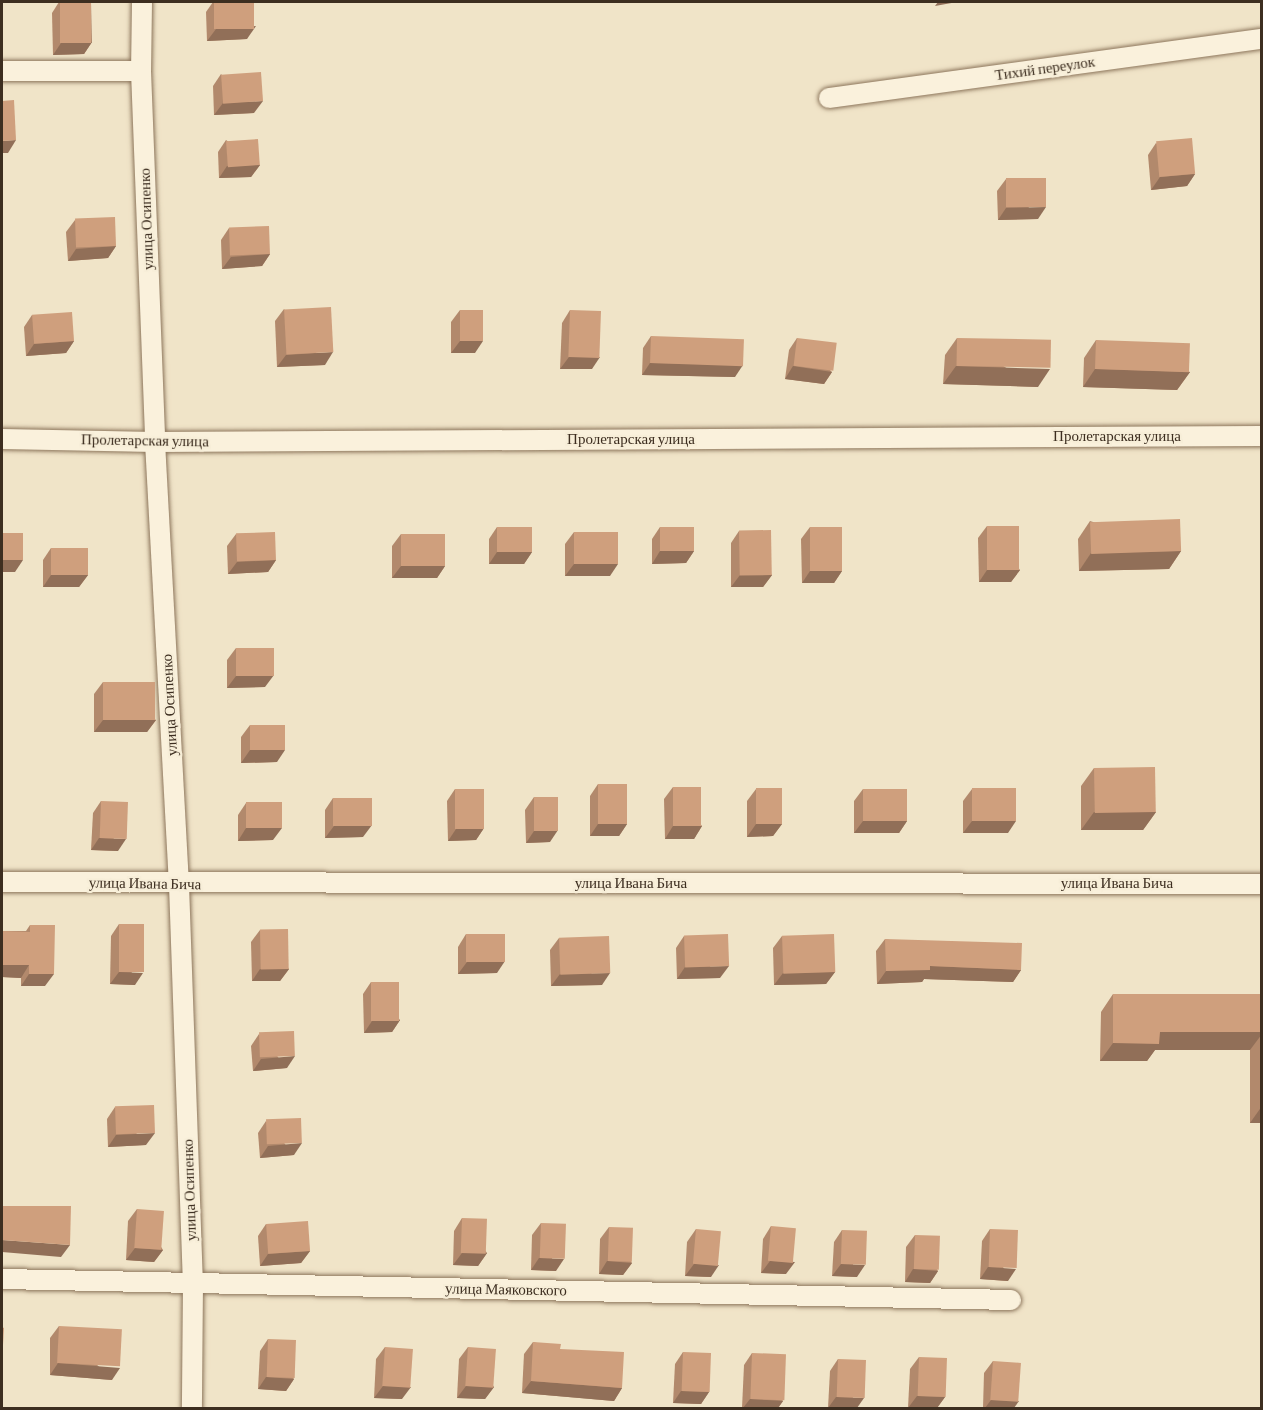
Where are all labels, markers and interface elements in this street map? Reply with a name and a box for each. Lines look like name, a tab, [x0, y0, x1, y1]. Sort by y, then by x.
street label: Тихий переулок	[994, 53, 1096, 85]
street label: улица Осипенко	[136, 168, 158, 270]
street label: Пролетарская улица	[1053, 428, 1181, 446]
street label: Пролетарская улица	[81, 431, 209, 451]
street label: Пролетарская улица	[567, 431, 695, 449]
street label: улица Осипенко	[158, 654, 182, 756]
street label: улица Ивана Бича	[89, 874, 201, 894]
street label: улица Ивана Бича	[575, 875, 687, 893]
street label: улица Ивана Бича	[1061, 875, 1173, 893]
street label: улица Осипенко	[179, 1139, 201, 1241]
street label: улица Маяковского	[445, 1280, 567, 1300]

